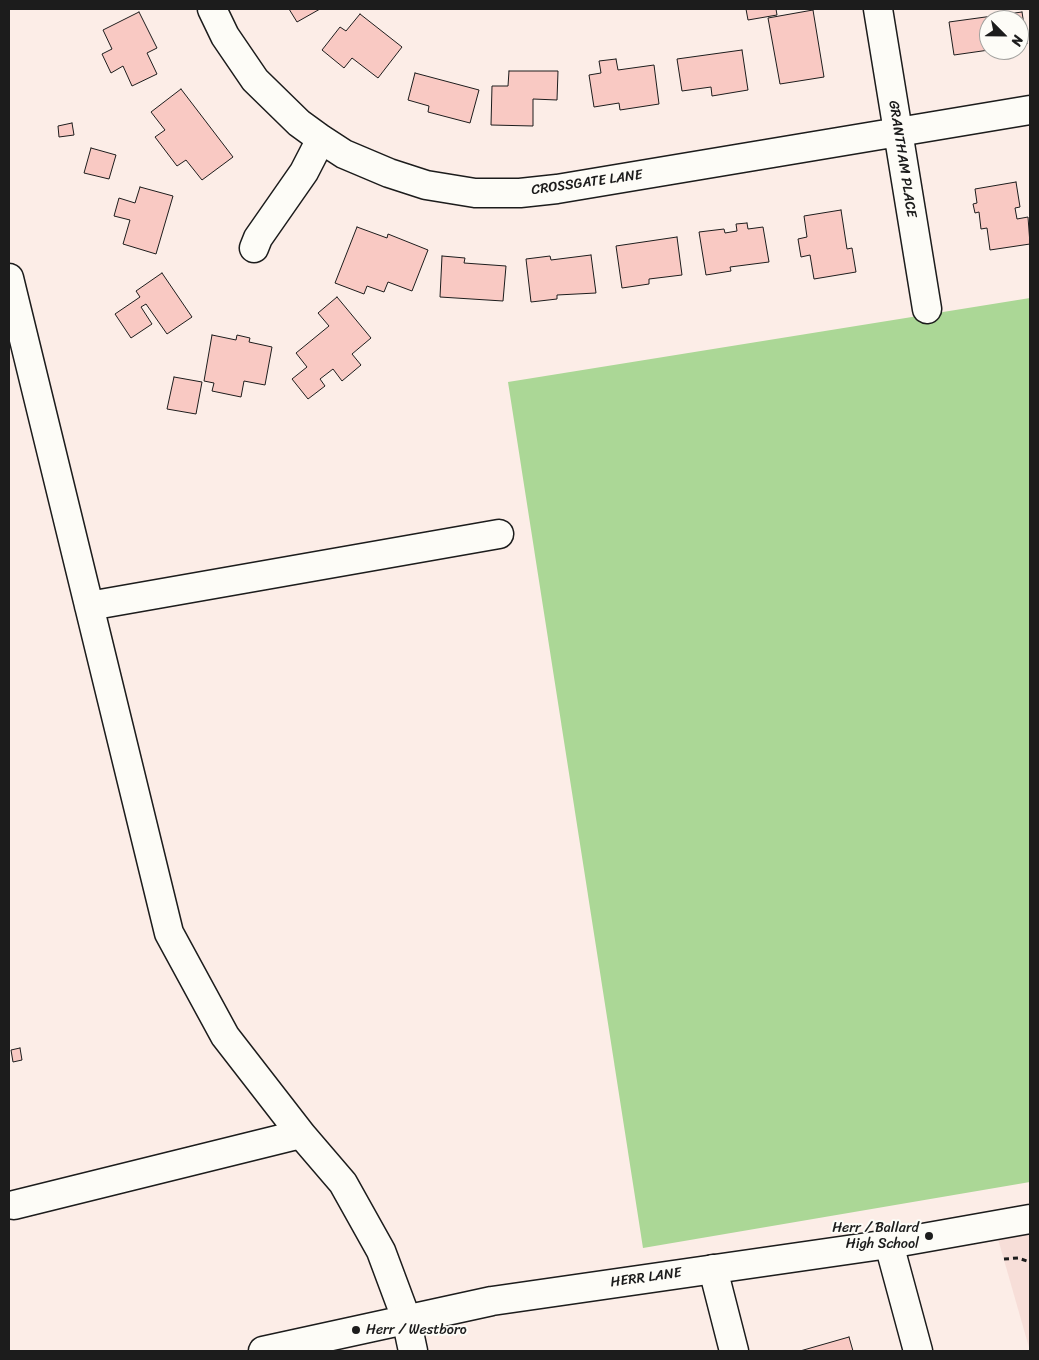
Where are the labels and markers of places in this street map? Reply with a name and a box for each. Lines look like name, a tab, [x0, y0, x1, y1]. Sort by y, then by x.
place label: Herr / Ballard High School	[832, 1220, 919, 1252]
marker: Herr / Ballard High School	[923, 1230, 935, 1242]
place label: Herr / Westboro	[366, 1322, 467, 1338]
marker: Herr / Westboro	[350, 1324, 362, 1336]

